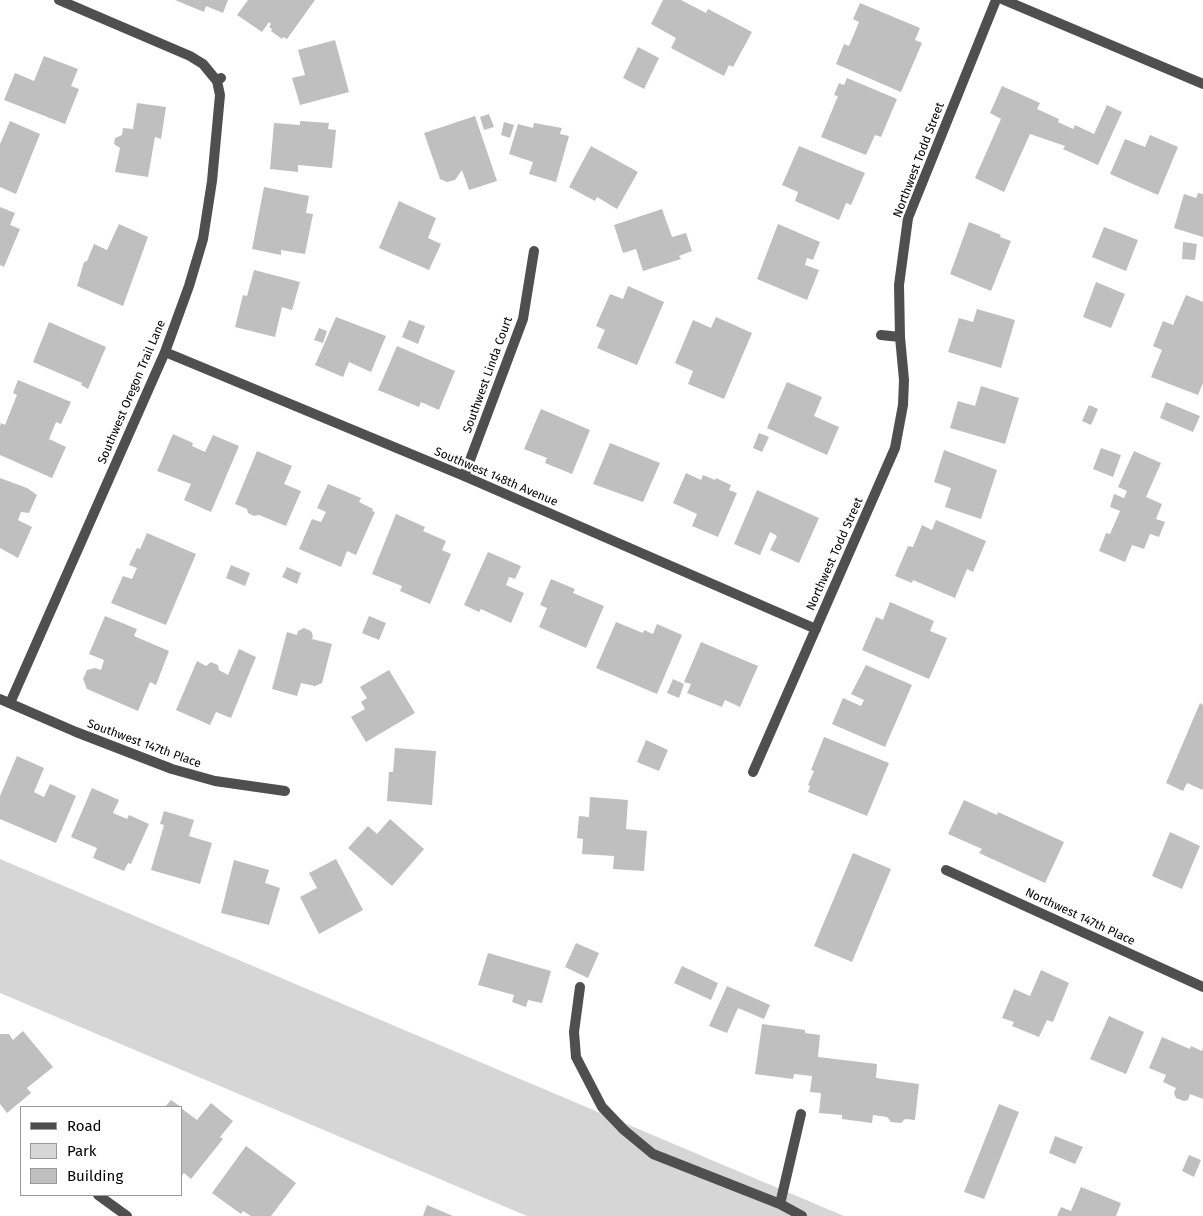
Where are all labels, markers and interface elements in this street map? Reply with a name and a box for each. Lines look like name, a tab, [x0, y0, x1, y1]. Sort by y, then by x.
street label: Northwest Todd Street	[890, 100, 948, 220]
street label: Southwest Linda Court	[460, 315, 516, 435]
street label: Southwest Oregon Trail Lane	[95, 318, 169, 466]
street label: Southwest 148th Avenue	[432, 444, 560, 510]
street label: Northwest Todd Street	[804, 495, 866, 613]
street label: Southwest 147th Place	[85, 717, 203, 771]
street label: Northwest 147th Place	[1023, 885, 1137, 949]
legend	[20, 1106, 182, 1196]
text: Road	[67, 1117, 102, 1135]
text: Park	[67, 1142, 97, 1160]
text: Building	[67, 1167, 123, 1185]

